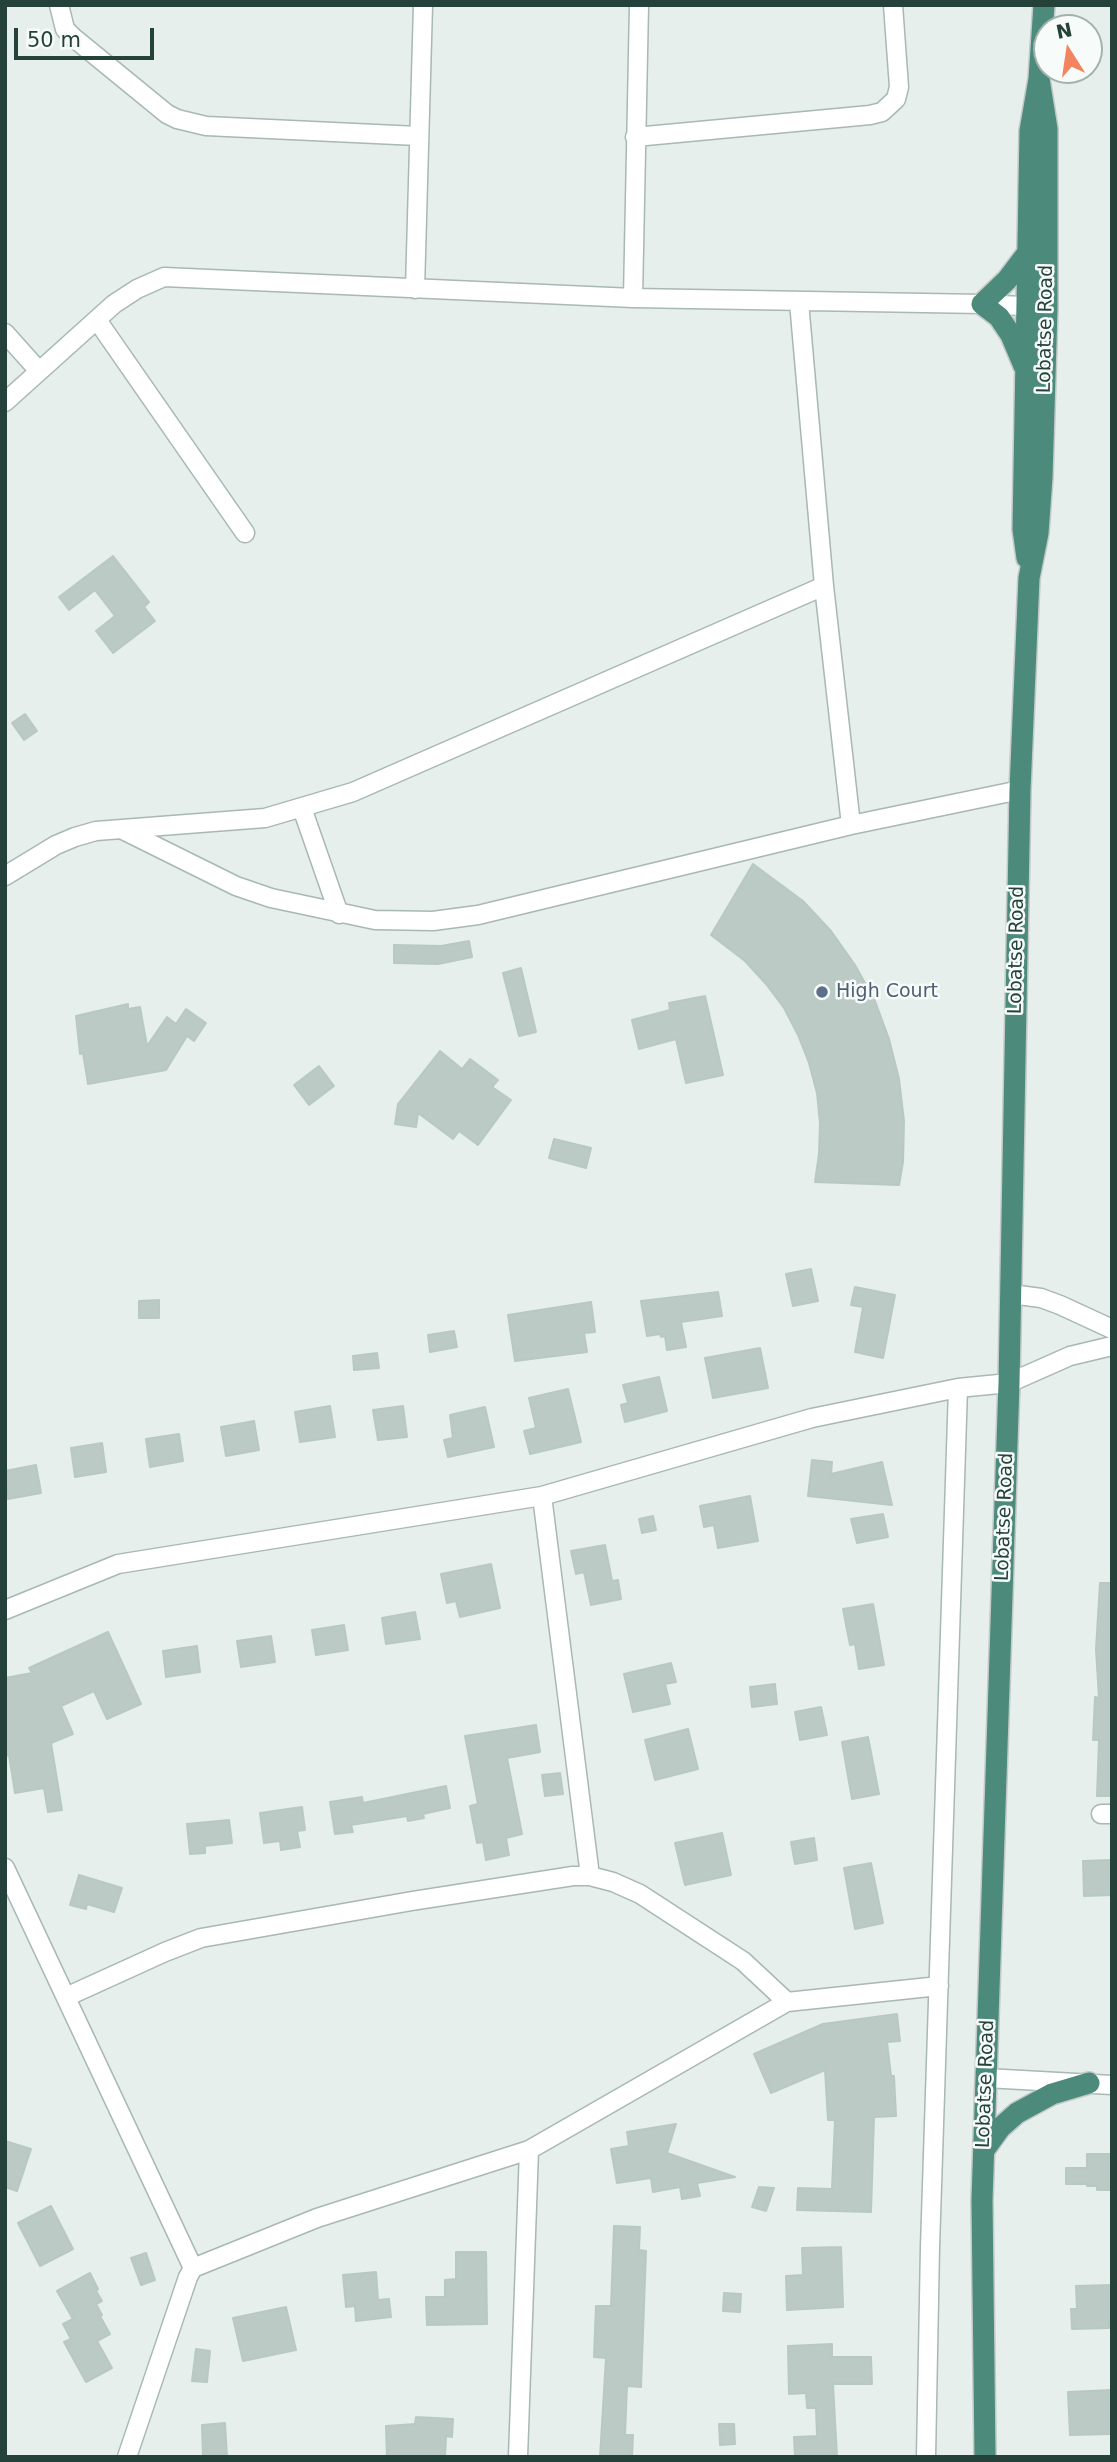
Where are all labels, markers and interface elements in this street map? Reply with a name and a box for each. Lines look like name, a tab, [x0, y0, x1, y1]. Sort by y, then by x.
scale bar	[18, 14, 158, 58]
north arrow	[1033, 14, 1103, 84]
text: N	[1054, 18, 1074, 43]
text: 50 m	[27, 28, 81, 52]
street label: Lobatse Road	[1033, 265, 1059, 393]
street label: Lobatse Road	[1004, 886, 1030, 1014]
place label: High Court	[836, 981, 938, 1003]
marker: High Court	[814, 984, 830, 1000]
street label: Lobatse Road	[991, 1452, 1019, 1582]
street label: Lobatse Road	[972, 2019, 1000, 2149]

